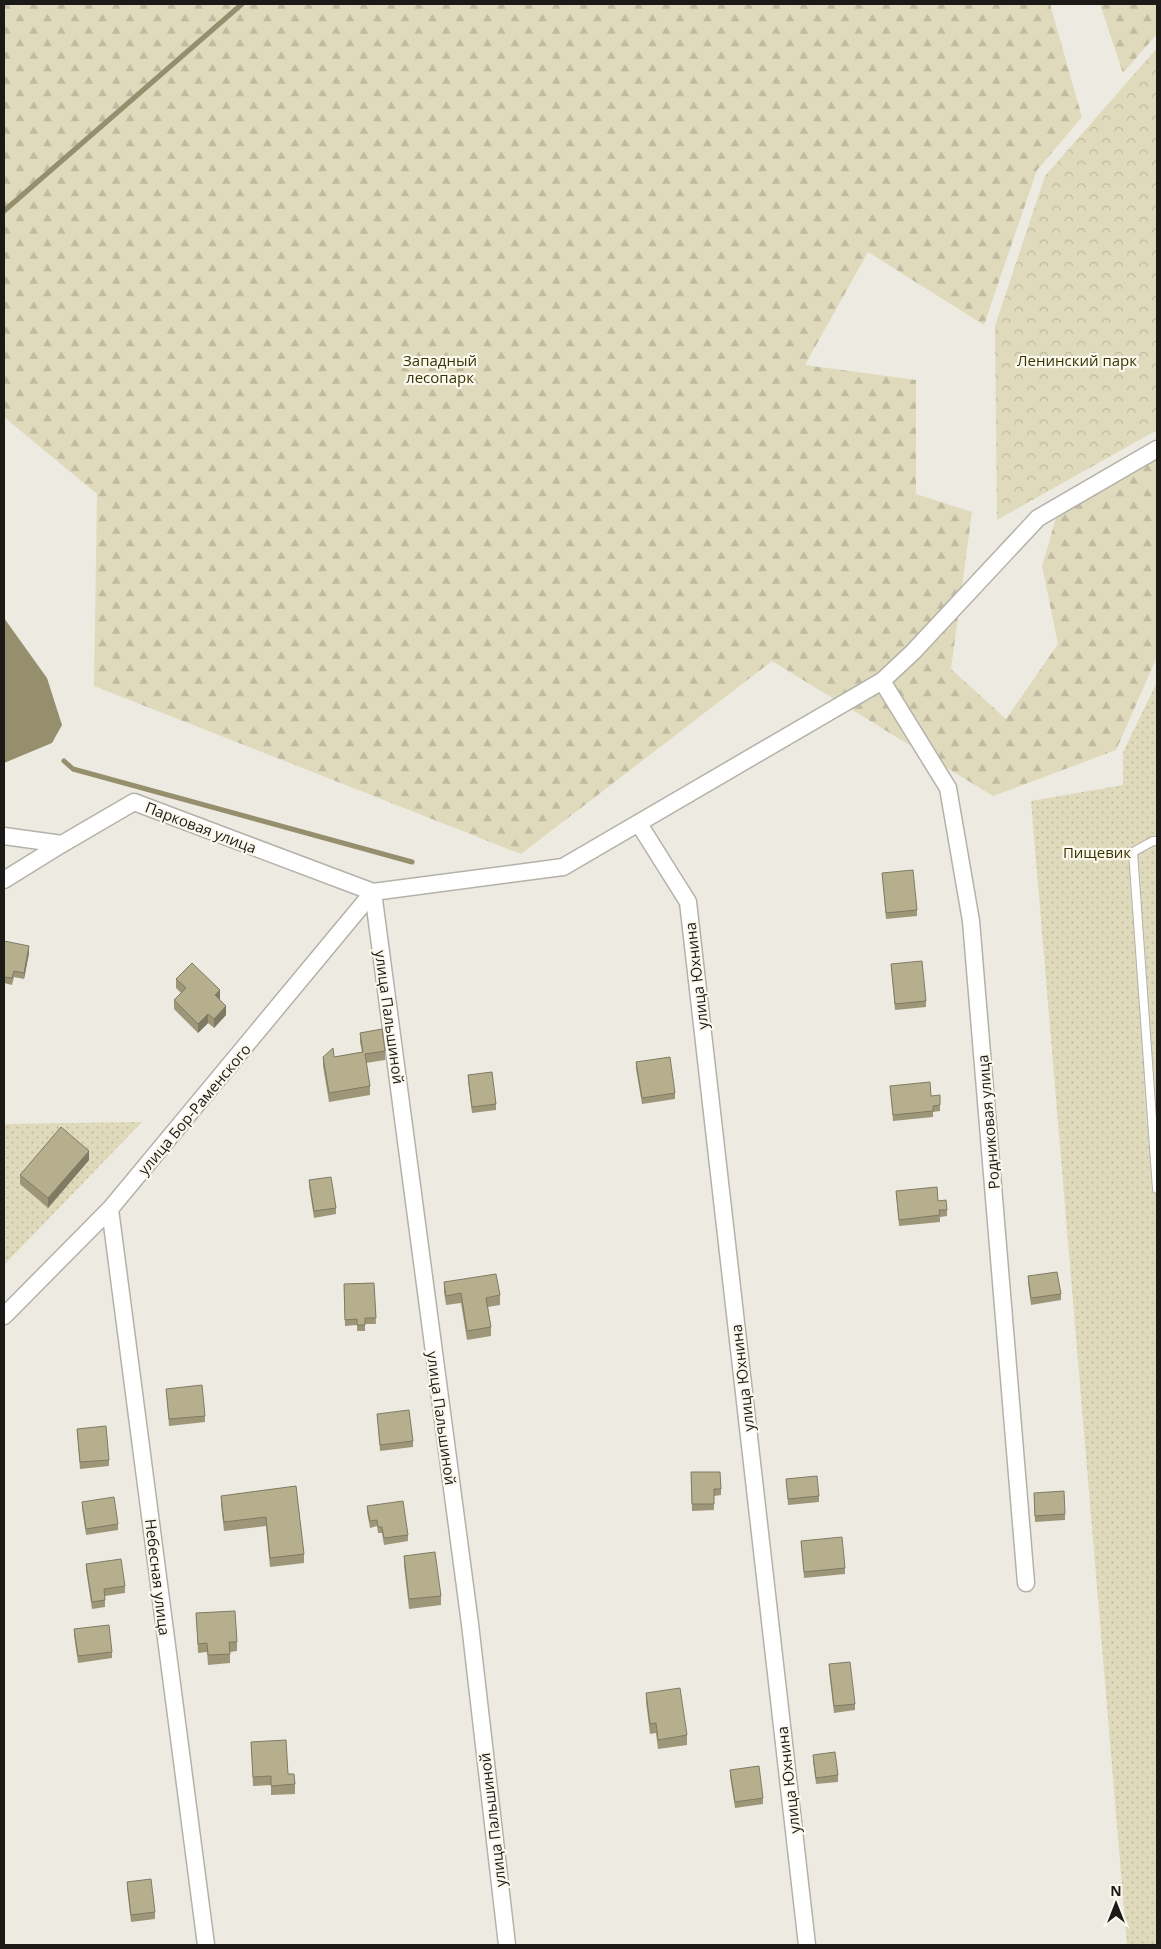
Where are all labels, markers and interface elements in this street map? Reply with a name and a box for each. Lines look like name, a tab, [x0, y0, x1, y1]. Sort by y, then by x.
park label: Западный лесопарк	[403, 350, 477, 387]
park label: Ленинский парк	[1017, 350, 1137, 370]
street label: Парковая улица	[142, 797, 260, 857]
park label: Пищевик	[1063, 842, 1131, 862]
street label: улица Юхнина	[680, 921, 712, 1031]
street label: улица Пальшиной	[371, 949, 409, 1085]
street label: улица Бор-Раменского	[133, 1039, 255, 1179]
street label: Родниковая улица	[972, 1054, 1004, 1190]
street label: улица Юхнина	[726, 1323, 758, 1433]
street label: улица Пальшиной	[423, 1350, 461, 1486]
street label: Небесная улица	[141, 1518, 175, 1636]
street label: улица Юхнина	[772, 1725, 804, 1835]
street label: улица Пальшиной	[474, 1752, 510, 1888]
north arrow	[1091, 1879, 1141, 1929]
text: N	[1110, 1881, 1122, 1900]

